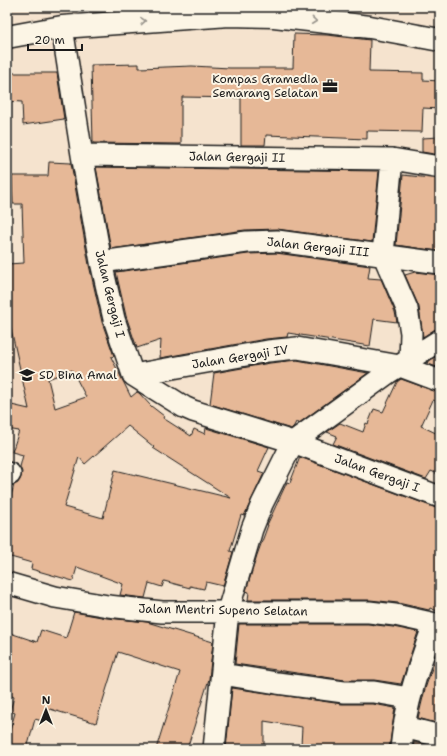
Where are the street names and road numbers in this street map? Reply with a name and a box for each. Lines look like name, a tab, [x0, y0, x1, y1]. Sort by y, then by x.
street label: Jalan Gergaji II	[189, 148, 286, 166]
street label: Jalan Gergaji III	[266, 234, 371, 260]
street label: Jalan Gergaji I	[91, 249, 129, 340]
street label: Jalan Gergaji IV	[191, 341, 289, 373]
street label: Jalan Gergaji I	[332, 450, 422, 496]
street label: Jalan Mentri Supeno Selatan	[138, 601, 308, 619]

